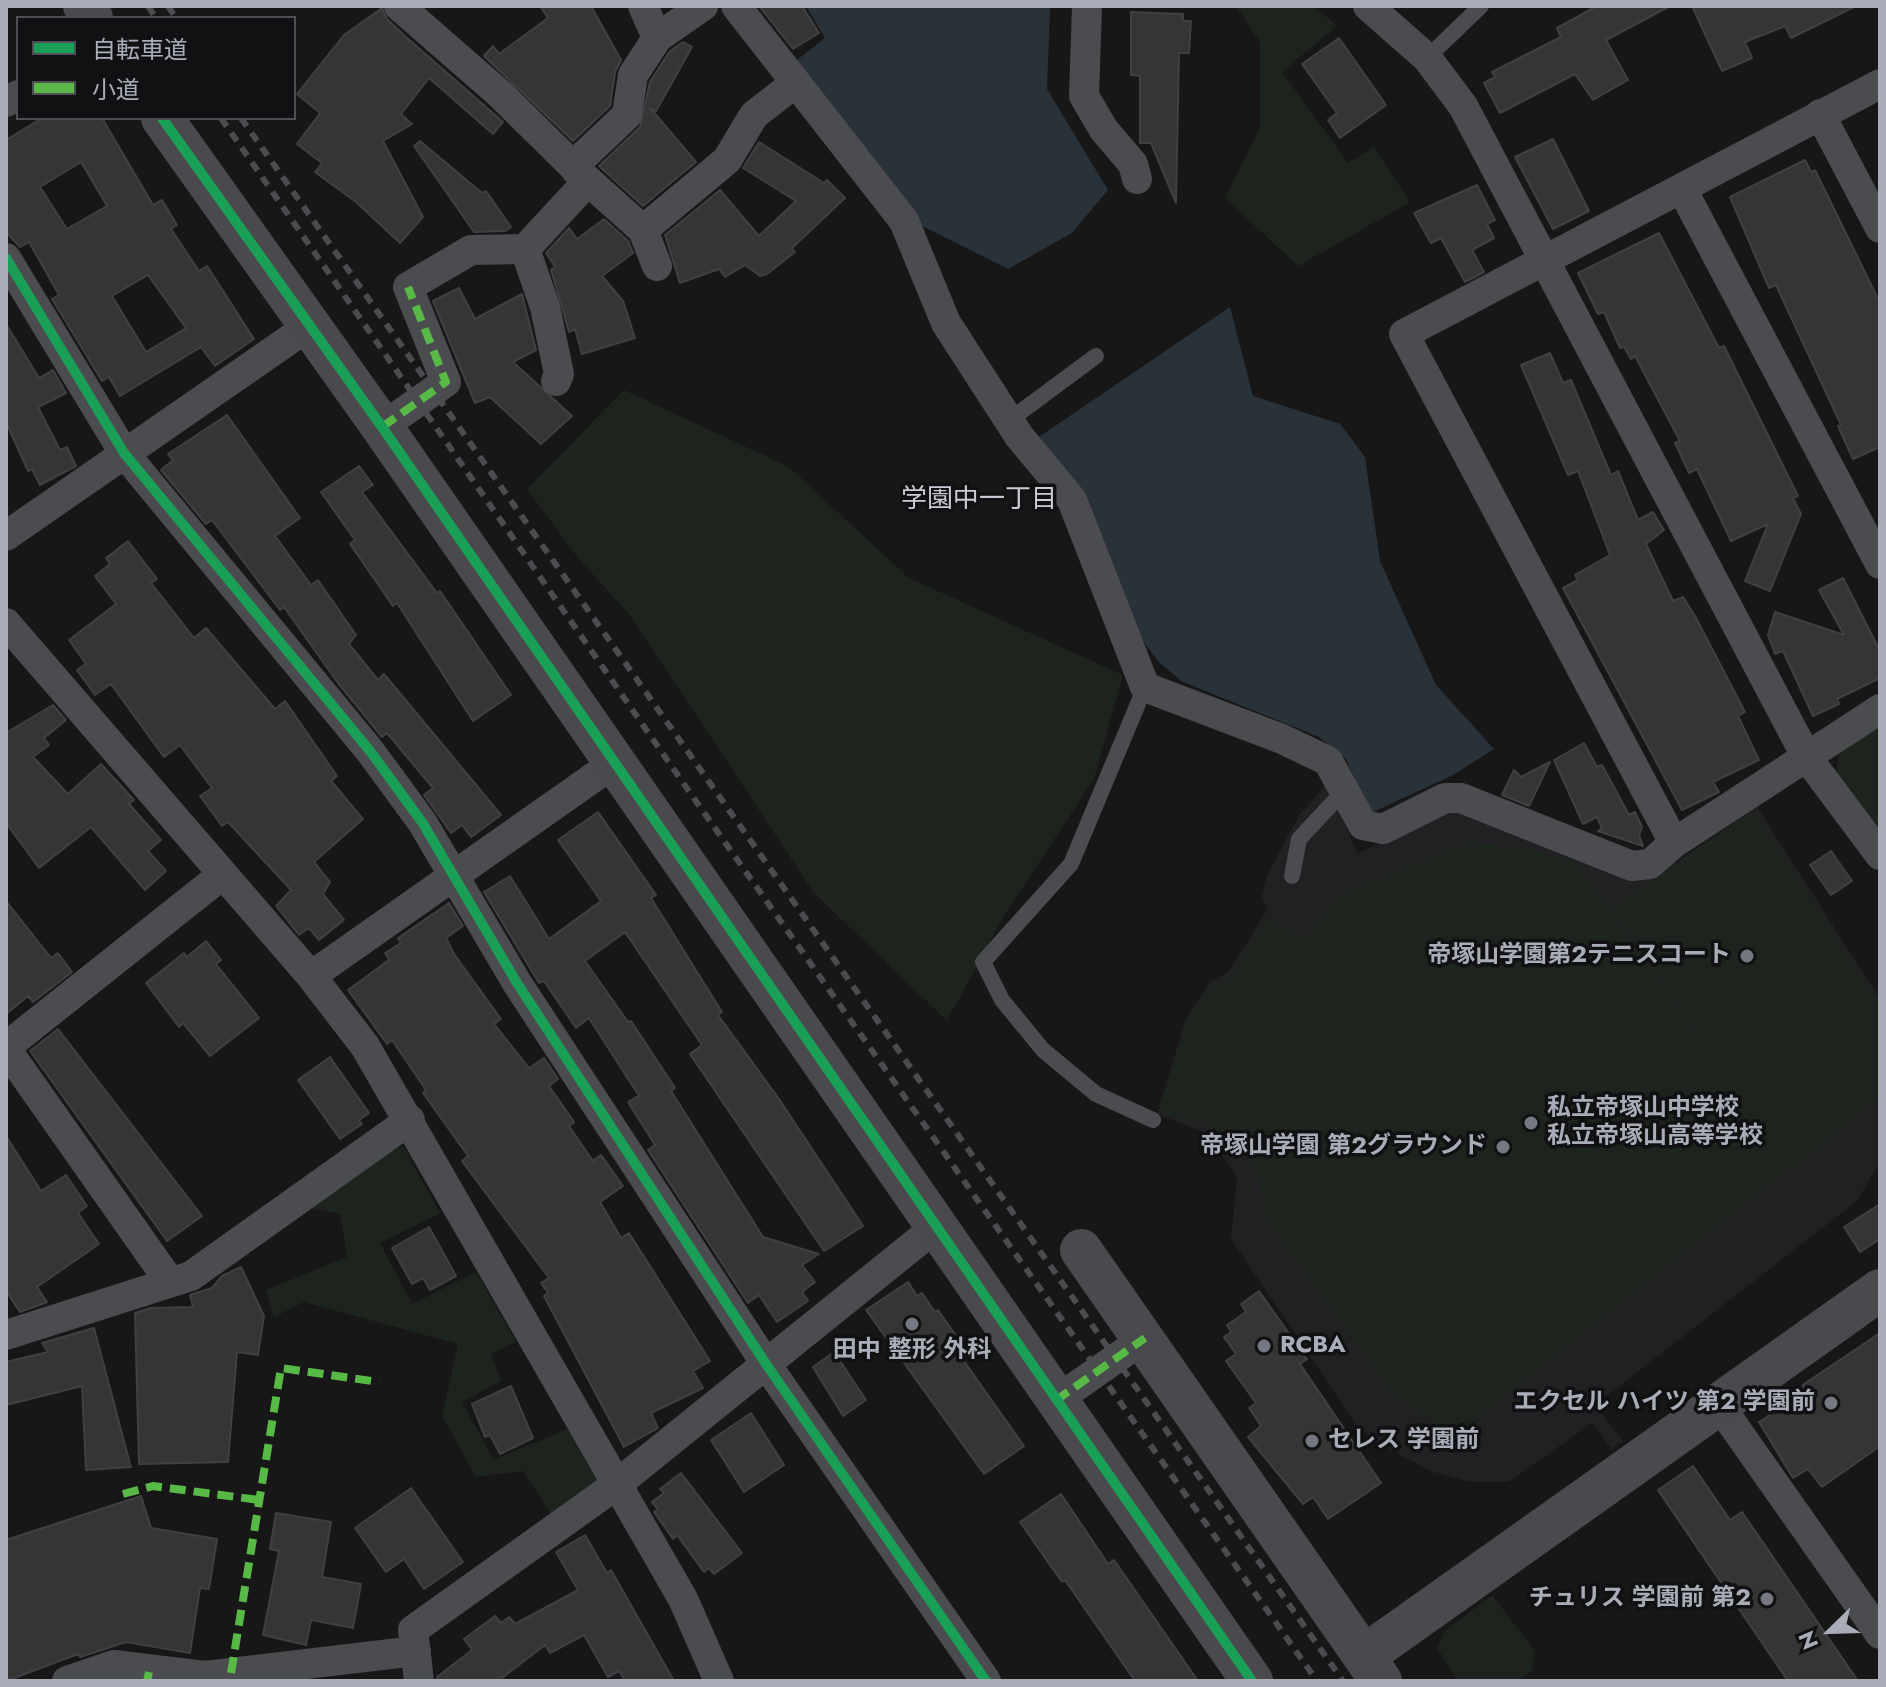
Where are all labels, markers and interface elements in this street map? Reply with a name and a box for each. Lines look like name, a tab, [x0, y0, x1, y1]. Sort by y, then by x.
legend	[16, 16, 296, 120]
text: 自転車道	[92, 32, 188, 67]
text: 小道	[92, 72, 140, 107]
district label: 学園中一丁目	[901, 485, 1057, 517]
place label: 帝塚山学園第2テニスコート	[1427, 942, 1731, 970]
marker: 帝塚山学園第2テニスコート	[1738, 947, 1756, 965]
place label: 私立帝塚山中学校 私立帝塚山高等学校	[1547, 1095, 1763, 1151]
marker: 私立帝塚山中学校 私立帝塚山高等学校	[1522, 1114, 1540, 1132]
place label: 帝塚山学園 第2グラウンド	[1200, 1133, 1487, 1161]
marker: 帝塚山学園 第2グラウンド	[1494, 1138, 1512, 1156]
marker: 田中 整形 外科	[903, 1315, 921, 1333]
place label: RCBA	[1280, 1332, 1346, 1360]
place label: 田中 整形 外科	[833, 1337, 991, 1365]
marker: RCBA	[1255, 1337, 1273, 1355]
place label: エクセル ハイツ 第2 学園前	[1514, 1389, 1815, 1417]
marker: エクセル ハイツ 第2 学園前	[1822, 1394, 1840, 1412]
place label: セレス 学園前	[1328, 1427, 1479, 1455]
marker: セレス 学園前	[1303, 1432, 1321, 1450]
place label: チュリス 学園前 第2	[1529, 1585, 1751, 1613]
marker: チュリス 学園前 第2	[1758, 1590, 1776, 1608]
north arrow	[1790, 1591, 1870, 1671]
text: N	[1790, 1626, 1826, 1655]

